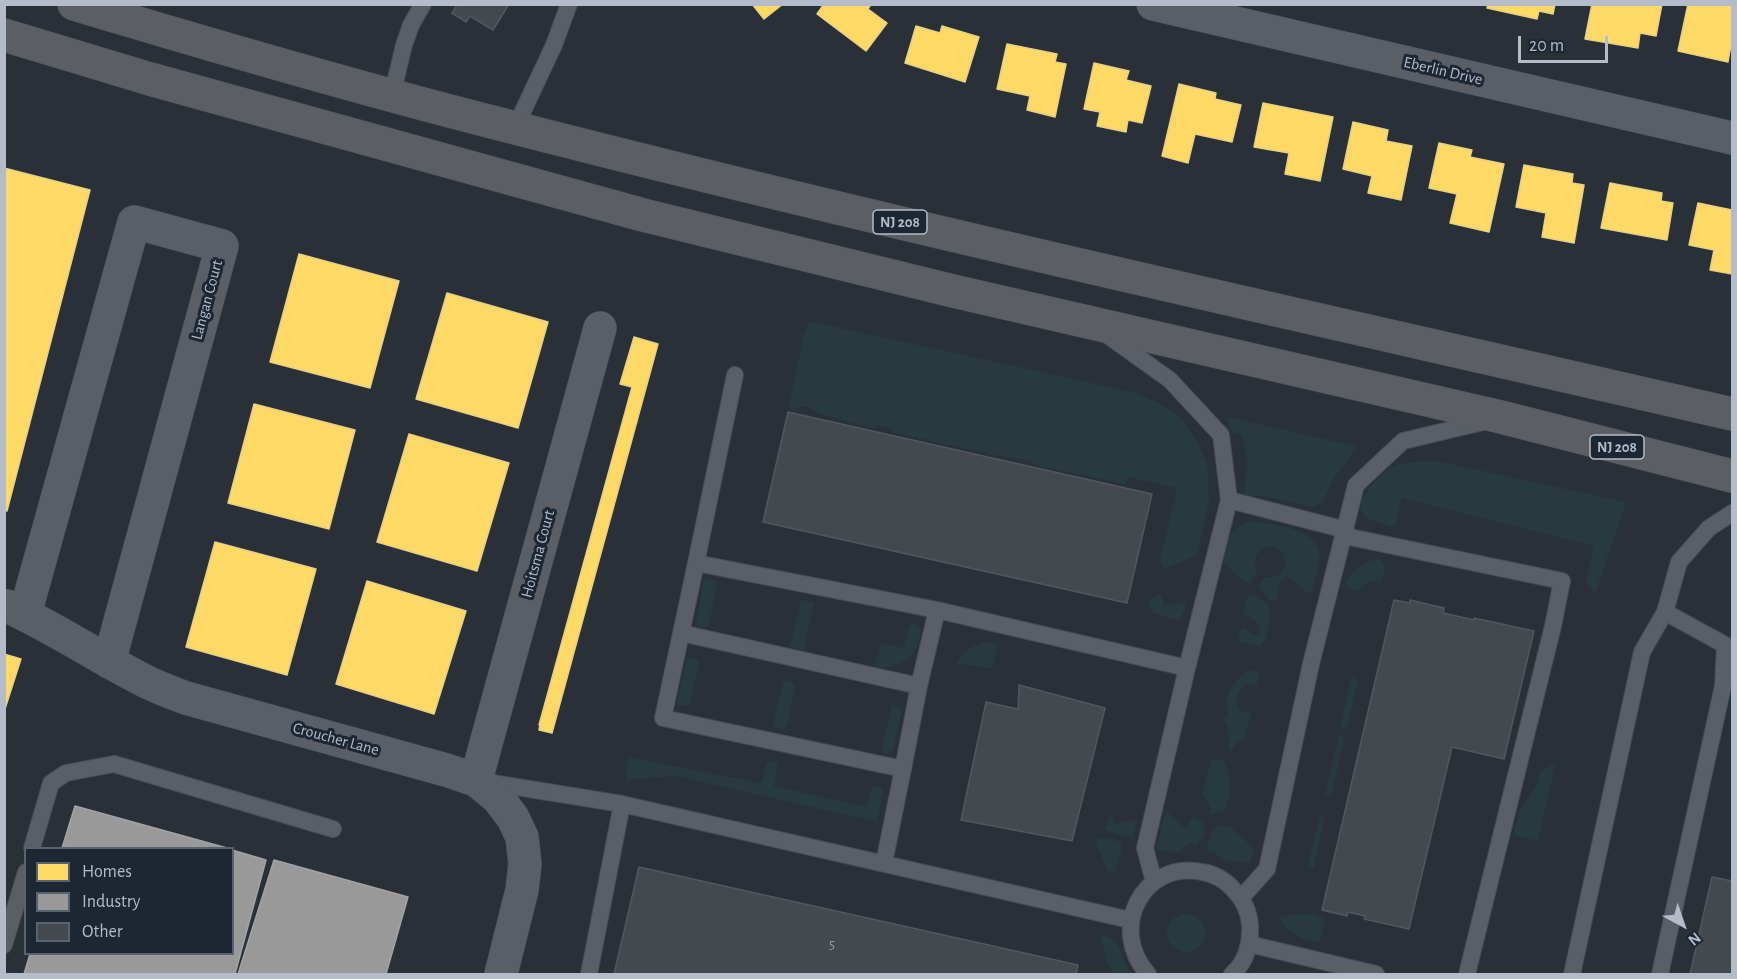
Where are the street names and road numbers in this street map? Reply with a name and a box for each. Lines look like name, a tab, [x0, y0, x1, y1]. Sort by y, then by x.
street label: Eberlin Drive	[1402, 53, 1484, 89]
road number: NJ 208	[873, 210, 927, 234]
street label: Langan Court	[187, 258, 227, 342]
road number: NJ 208	[1590, 435, 1644, 459]
street label: Hoitsma Court	[517, 508, 559, 600]
street label: Croucher Lane	[291, 718, 381, 760]

